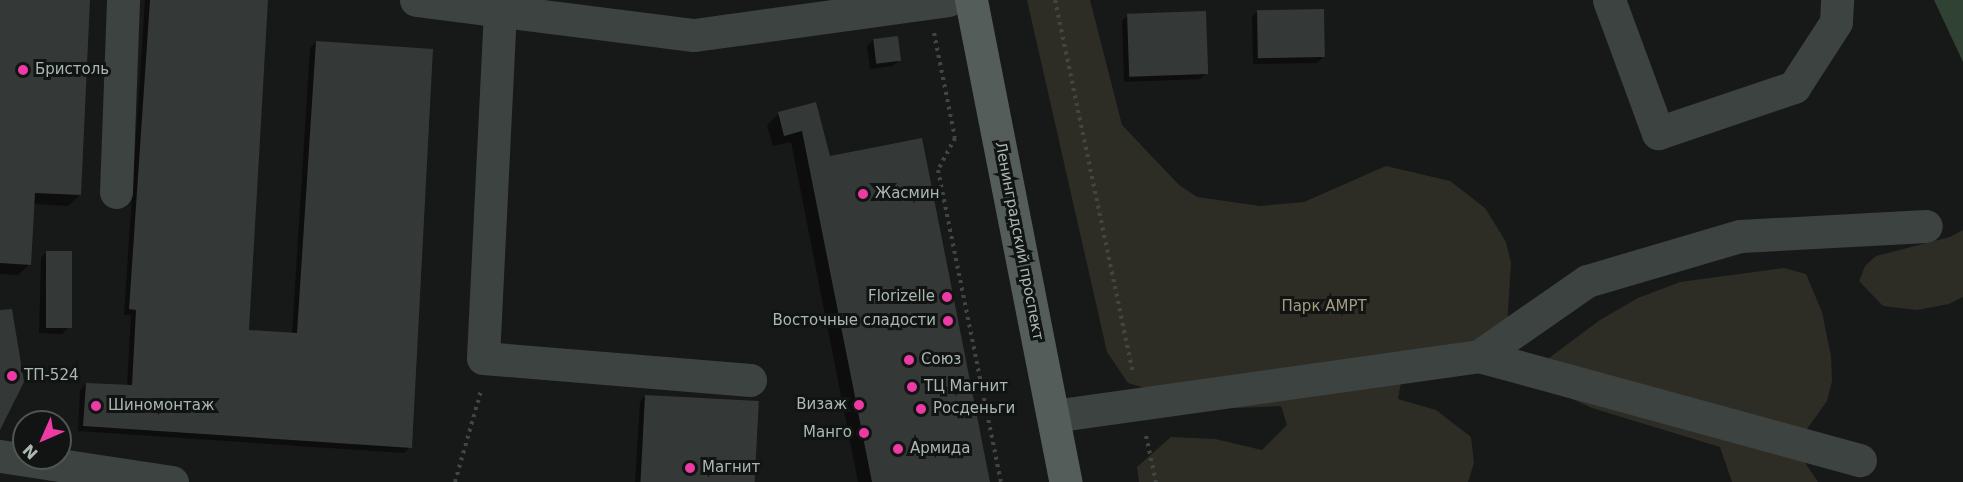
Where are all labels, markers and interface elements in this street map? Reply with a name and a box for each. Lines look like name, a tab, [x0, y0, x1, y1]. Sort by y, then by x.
place label: Бристоль	[35, 61, 109, 79]
marker: Бристоль	[16, 63, 30, 77]
street label: Ленинградский проспект	[991, 140, 1047, 342]
place label: Жасмин	[875, 185, 939, 203]
marker: Жасмин	[856, 187, 870, 201]
place label: Florizelle	[868, 288, 935, 306]
marker: Florizelle	[940, 290, 954, 304]
park label: Парк АМРТ	[1281, 298, 1367, 316]
place label: Восточные сладости	[773, 312, 936, 330]
marker: Восточные сладости	[941, 314, 955, 328]
place label: Союз	[921, 351, 961, 369]
marker: Союз	[902, 353, 916, 367]
place label: ТП-524	[24, 367, 78, 385]
marker: ТП-524	[5, 369, 19, 383]
place label: ТЦ Магнит	[924, 378, 1008, 396]
marker: ТЦ Магнит	[905, 380, 919, 394]
place label: Визаж	[796, 396, 847, 414]
place label: Шиномонтаж	[108, 397, 215, 415]
marker: Визаж	[852, 398, 866, 412]
marker: Шиномонтаж	[89, 399, 103, 413]
place label: Росденьги	[933, 400, 1015, 418]
marker: Росденьги	[914, 402, 928, 416]
north arrow	[12, 410, 72, 470]
place label: Манго	[803, 424, 852, 442]
marker: Манго	[857, 426, 871, 440]
text: N	[19, 440, 42, 463]
place label: Армида	[910, 440, 970, 458]
marker: Армида	[891, 442, 905, 456]
place label: Магнит	[702, 459, 760, 477]
marker: Магнит	[683, 461, 697, 475]

